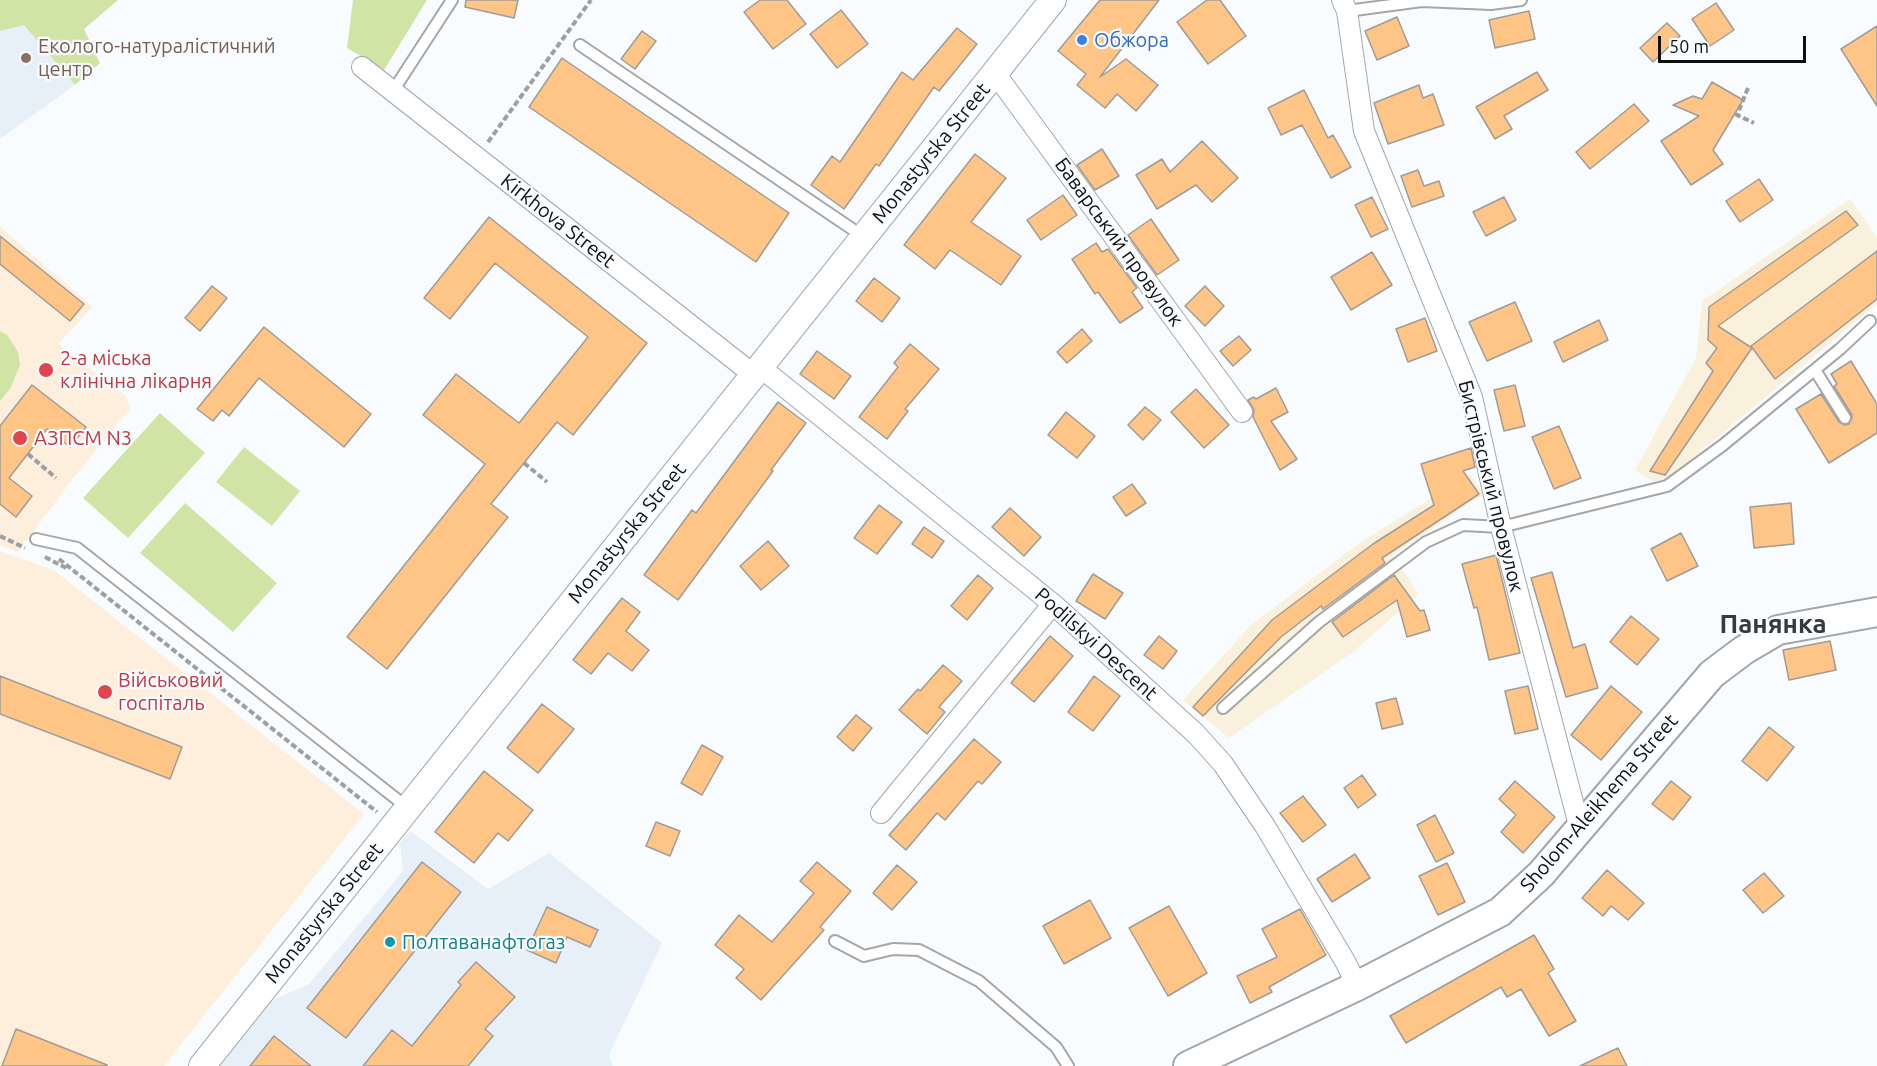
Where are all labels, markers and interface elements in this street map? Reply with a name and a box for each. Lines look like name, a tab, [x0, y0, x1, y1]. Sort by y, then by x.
scale bar	[1661, 24, 1810, 62]
place label: Обжора	[1094, 28, 1169, 52]
marker: Обжора	[1075, 33, 1089, 47]
place label: Еколого-натуралістичний центр	[38, 34, 276, 81]
text: 50 m	[1669, 36, 1709, 56]
marker: Еколого-натуралістичний центр	[19, 51, 33, 65]
street label: Monastyrska Street	[867, 78, 995, 228]
street label: Баварський провулок	[1050, 153, 1188, 331]
street label: Kirkhova Street	[496, 169, 620, 273]
place label: 2-а міська клінічна лікарня	[60, 346, 212, 393]
marker: 2-а міська клінічна лікарня	[37, 361, 55, 379]
street label: Бистрівський провулок	[1453, 378, 1529, 594]
place label: АЗПСМ N3	[34, 426, 132, 450]
marker: АЗПСМ N3	[11, 429, 29, 447]
street label: Monastyrska Street	[563, 458, 691, 608]
street label: Podilskyi Descent	[1030, 583, 1162, 705]
district label: Панянка	[1719, 608, 1827, 640]
place label: Військовий госпіталь	[118, 668, 223, 715]
marker: Військовий госпіталь	[96, 683, 114, 701]
street label: Sholom-Aleikhema Street	[1515, 709, 1683, 897]
street label: Monastyrska Street	[260, 838, 388, 988]
place label: Полтаванафтогаз	[402, 930, 565, 954]
marker: Полтаванафтогаз	[383, 935, 397, 949]

